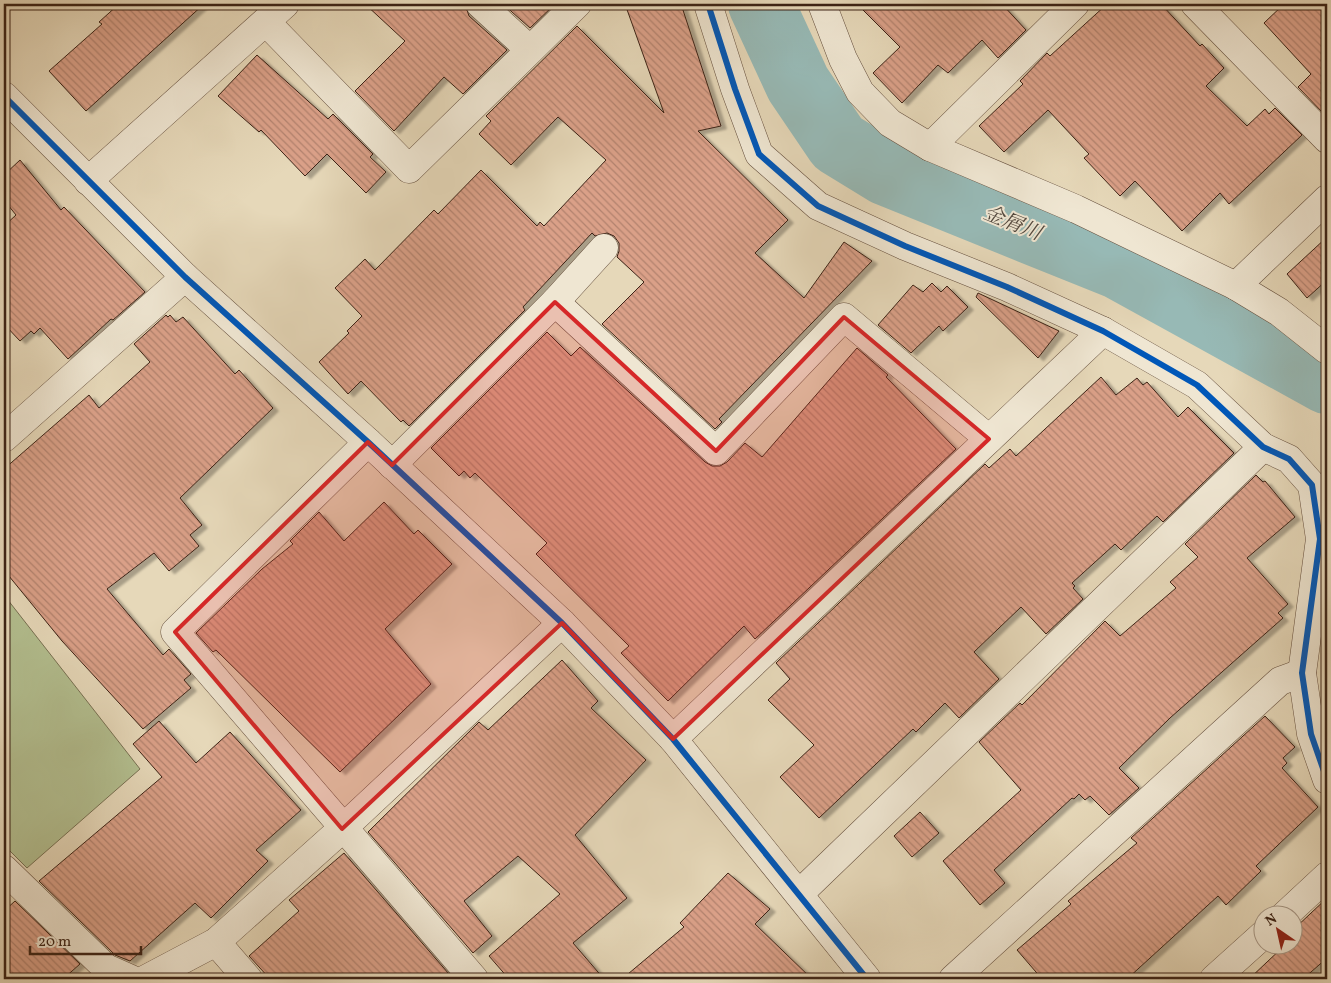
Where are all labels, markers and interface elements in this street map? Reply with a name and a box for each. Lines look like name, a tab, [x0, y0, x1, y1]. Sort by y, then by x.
water label: 金屑川	[979, 200, 1047, 249]
north arrow	[1254, 906, 1304, 956]
text: N	[1262, 910, 1281, 931]
scale bar	[30, 923, 141, 955]
text: 20 m	[38, 932, 71, 953]

